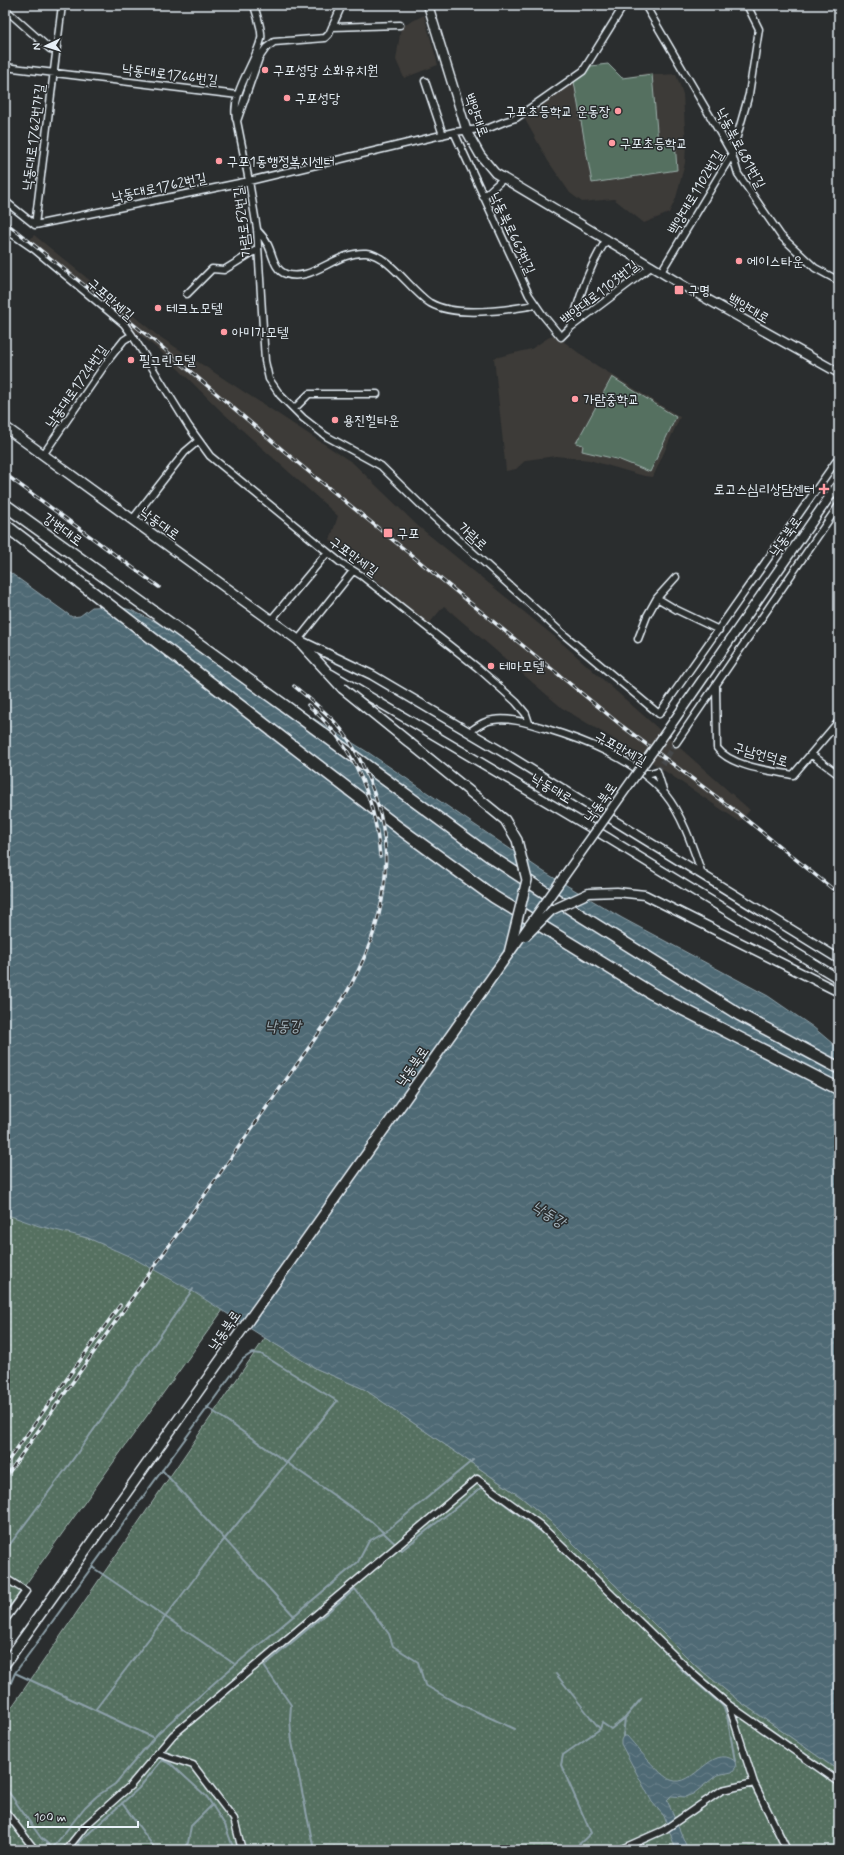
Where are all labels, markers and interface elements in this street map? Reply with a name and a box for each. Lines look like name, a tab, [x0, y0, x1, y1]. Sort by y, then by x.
north arrow	[26, 26, 66, 66]
text: N	[30, 42, 44, 51]
street label: 낙동대로1766번길	[121, 60, 220, 90]
place label: 구포성당 소화유치원	[273, 62, 378, 80]
marker: 구포성당 소화유치원	[260, 65, 270, 75]
street label: 낙동대로1762번가길	[18, 82, 50, 192]
place label: 구포성당	[295, 90, 341, 108]
street label: 백양대로	[460, 91, 492, 140]
marker: 구포성당	[282, 93, 292, 103]
place label: 구포초등학교 운동장	[505, 103, 611, 121]
street label: 낙동북로681번길	[711, 105, 769, 193]
marker: 구포초등학교 운동장	[613, 106, 623, 116]
place label: 구포초등학교	[620, 135, 688, 153]
marker: 구포초등학교	[607, 138, 617, 148]
street label: 백양대로1102번길	[664, 147, 728, 238]
place label: 구포1동행정복지센터	[227, 153, 335, 171]
marker: 구포1동행정복지센터	[214, 156, 224, 166]
street label: 낙동대로1762번길	[110, 169, 209, 207]
street label: 가람로52번길	[230, 185, 256, 258]
street label: 낙동북로663번길	[485, 190, 539, 278]
place label: 에이스타운	[747, 253, 803, 271]
street label: 백양대로1103번길	[557, 256, 643, 329]
marker: 에이스타운	[734, 256, 744, 266]
street label: 구포만세길	[83, 274, 138, 326]
place label: 구명	[688, 282, 711, 300]
marker: 구명	[673, 284, 685, 296]
street label: 백양대로	[724, 290, 773, 328]
place label: 테크노모텔	[166, 300, 223, 318]
marker: 테크노모텔	[153, 303, 163, 313]
place label: 아미가모텔	[232, 324, 289, 342]
marker: 아미가모텔	[219, 327, 229, 337]
street label: 낙동대로1724번길	[42, 341, 113, 432]
place label: 필그린모텔	[139, 352, 196, 370]
marker: 필그린모텔	[126, 355, 136, 365]
place label: 가람중학교	[583, 391, 639, 409]
marker: 가람중학교	[570, 394, 580, 404]
place label: 용진힐타운	[343, 412, 399, 430]
marker: 용진힐타운	[330, 415, 340, 425]
place label: 로고스심리상담센터	[714, 481, 815, 499]
marker: 로고스심리상담센터	[818, 483, 830, 495]
street label: 낙동대로	[136, 503, 183, 544]
street label: 강변대로	[39, 509, 86, 550]
street label: 낙동북로	[766, 513, 806, 560]
street label: 가람로	[454, 519, 491, 555]
place label: 구포	[397, 525, 420, 543]
marker: 구포	[382, 527, 394, 539]
street label: 구포만세길	[325, 533, 382, 581]
place label: 테마모텔	[499, 658, 545, 676]
marker: 테마모텔	[486, 661, 496, 671]
street label: 구포만세길	[592, 727, 650, 771]
street label: 구남언덕로	[731, 739, 790, 771]
street label: 낙동대로	[528, 770, 575, 808]
street label: 낙동북로	[580, 779, 621, 826]
water label: 낙동강	[265, 1017, 303, 1037]
street label: 낙동북로	[393, 1043, 433, 1090]
water label: 낙동강	[528, 1197, 571, 1234]
street label: 낙동북로	[205, 1307, 245, 1354]
scale bar	[28, 1803, 138, 1829]
text: 100 m	[34, 1810, 66, 1826]

